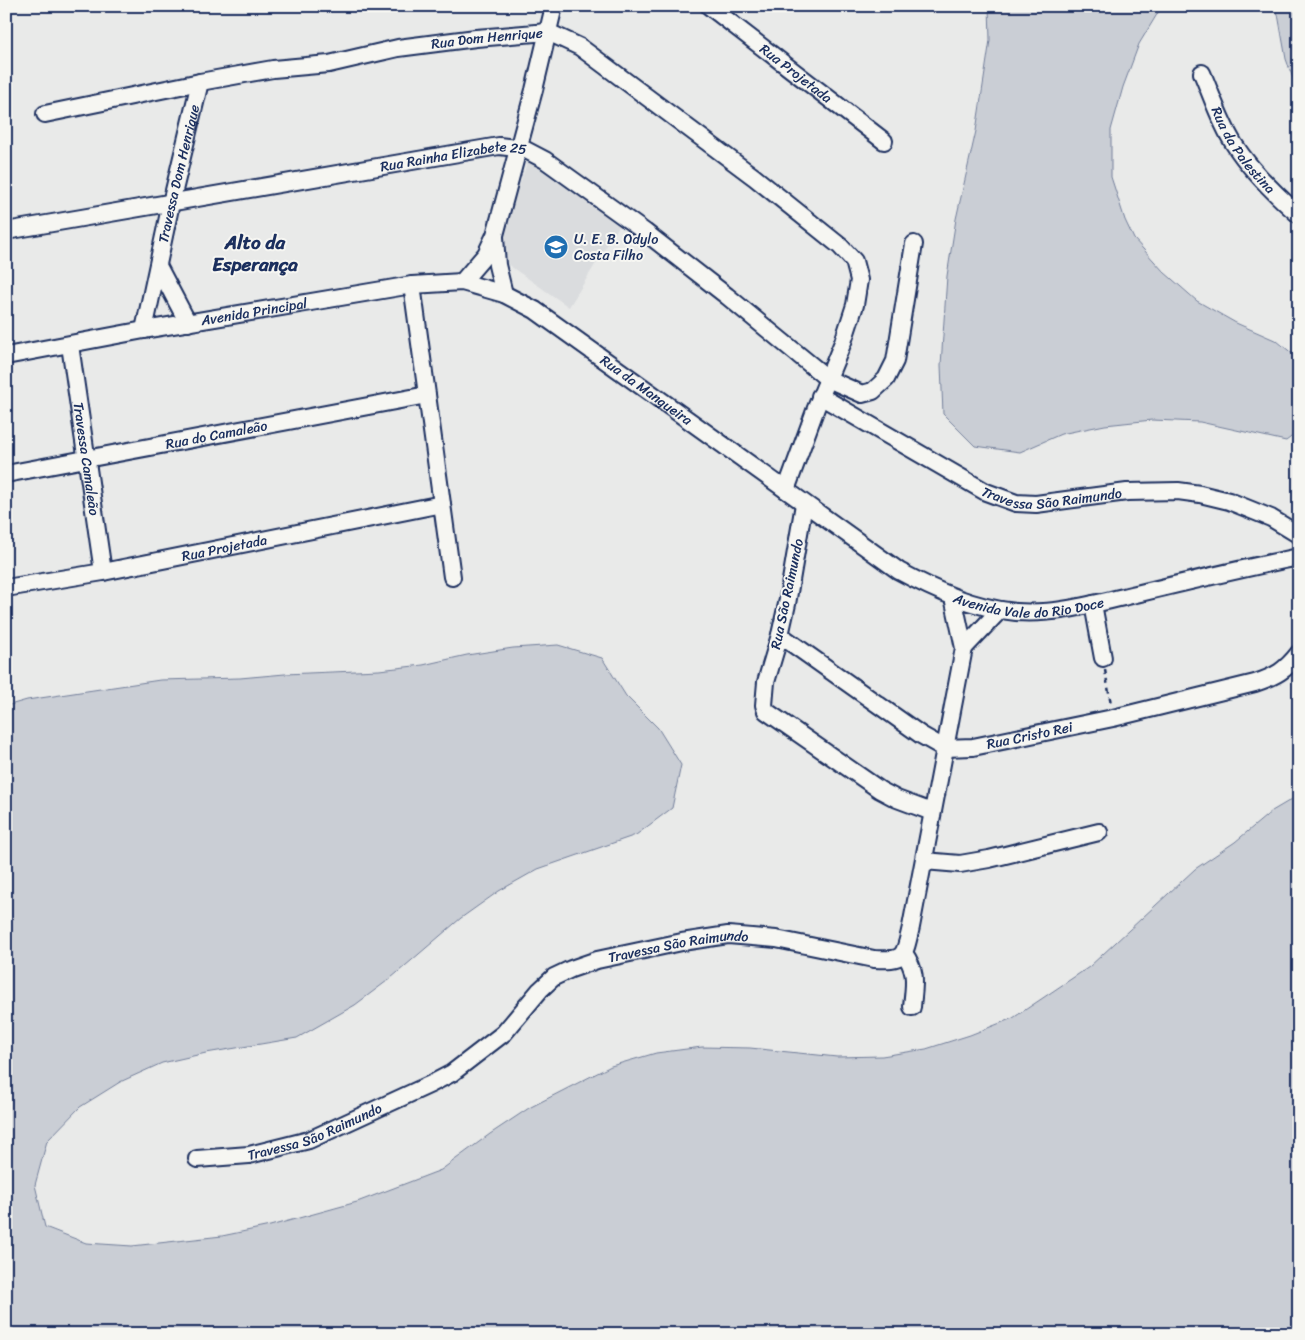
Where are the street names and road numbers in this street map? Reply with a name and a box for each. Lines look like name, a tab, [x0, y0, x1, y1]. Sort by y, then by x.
street label: Rua Dom Henrique	[430, 20, 544, 56]
street label: Rua Projetada	[754, 37, 838, 109]
street label: Travessa Dom Henrique	[150, 102, 207, 245]
street label: Rua da Palestina	[1204, 103, 1282, 200]
street label: Rua Rainha Elizabete 25	[378, 133, 529, 179]
street label: Avenida Principal	[198, 290, 310, 333]
street label: Rua da Mangueira	[595, 348, 699, 432]
street label: Travessa Camaleão	[66, 400, 107, 517]
street label: Rua do Camaleão	[163, 413, 269, 456]
street label: Travessa São Raimundo	[976, 479, 1123, 516]
street label: Rua Projetada	[179, 527, 269, 568]
street label: Rua São Raimundo	[763, 536, 811, 652]
street label: Avenida Vale do Rio Doce	[949, 585, 1106, 625]
street label: Rua Cristo Rei	[984, 714, 1076, 756]
street label: Travessa São Raimundo	[606, 922, 750, 970]
street label: Travessa São Raimundo	[245, 1096, 386, 1167]

